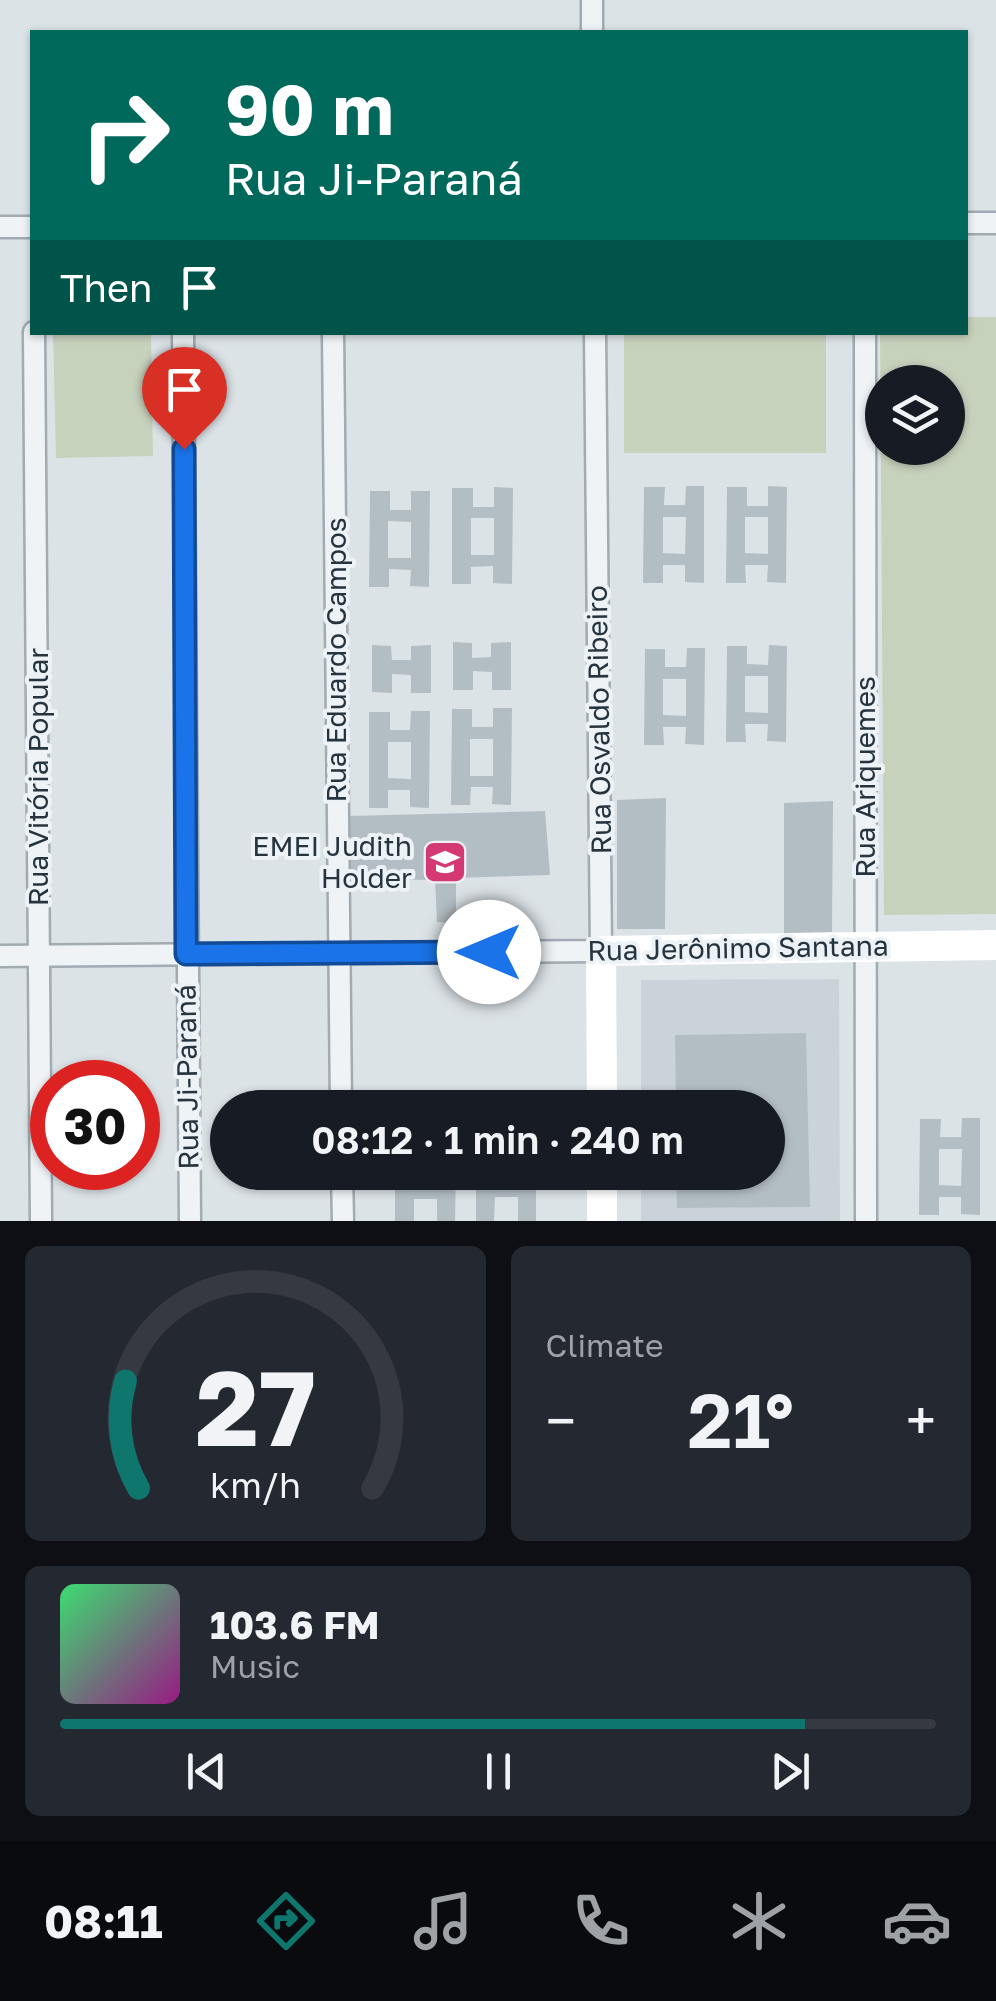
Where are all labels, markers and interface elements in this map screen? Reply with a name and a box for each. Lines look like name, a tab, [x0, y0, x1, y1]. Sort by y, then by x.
text: 90 m	[225, 66, 394, 150]
icon: right	[60, 70, 190, 200]
text: Rua Ji-Paraná	[225, 151, 523, 205]
icon: arrive	[172, 260, 227, 315]
text: Then	[60, 265, 152, 310]
pin	[142, 347, 227, 450]
icon: arrive	[157, 362, 212, 417]
map controls	[865, 365, 965, 465]
button: layers	[865, 365, 965, 465]
street label: Rua Eduardo Campos	[319, 517, 352, 803]
street label: Rua Osvaldo Ribeiro	[580, 585, 617, 855]
street label: Rua Vitória Popular	[21, 648, 54, 906]
street label: Rua Ariquemes	[848, 676, 881, 878]
place label: EMEI Judith Holder	[252, 829, 412, 894]
school or university icon: EMEI Judith Holder	[422, 839, 468, 885]
position arrow	[437, 900, 541, 1004]
street label: Rua Jerônimo Santana	[587, 928, 889, 967]
street label: Rua Ji-Paraná	[168, 984, 205, 1170]
speed limit sign: 30	[30, 1060, 160, 1190]
text: 08:12 · 1 min · 240 m	[311, 1117, 684, 1162]
text: Climate	[546, 1326, 664, 1364]
text: 27	[195, 1344, 315, 1469]
text: 21°	[687, 1374, 794, 1465]
text: −	[546, 1387, 576, 1453]
text: +	[906, 1387, 936, 1453]
text: km/h	[210, 1463, 301, 1506]
text: 103.6 FM	[210, 1602, 380, 1647]
text: Music	[210, 1647, 300, 1685]
icon: previous	[179, 1744, 234, 1799]
icon: pause	[471, 1744, 526, 1799]
icon: next	[763, 1744, 818, 1799]
icon: directions	[251, 1886, 321, 1956]
icon: music	[408, 1886, 478, 1956]
icon: phone	[566, 1886, 636, 1956]
icon: climate	[724, 1886, 794, 1956]
icon: car	[882, 1886, 952, 1956]
text: 08:11	[44, 1894, 163, 1948]

